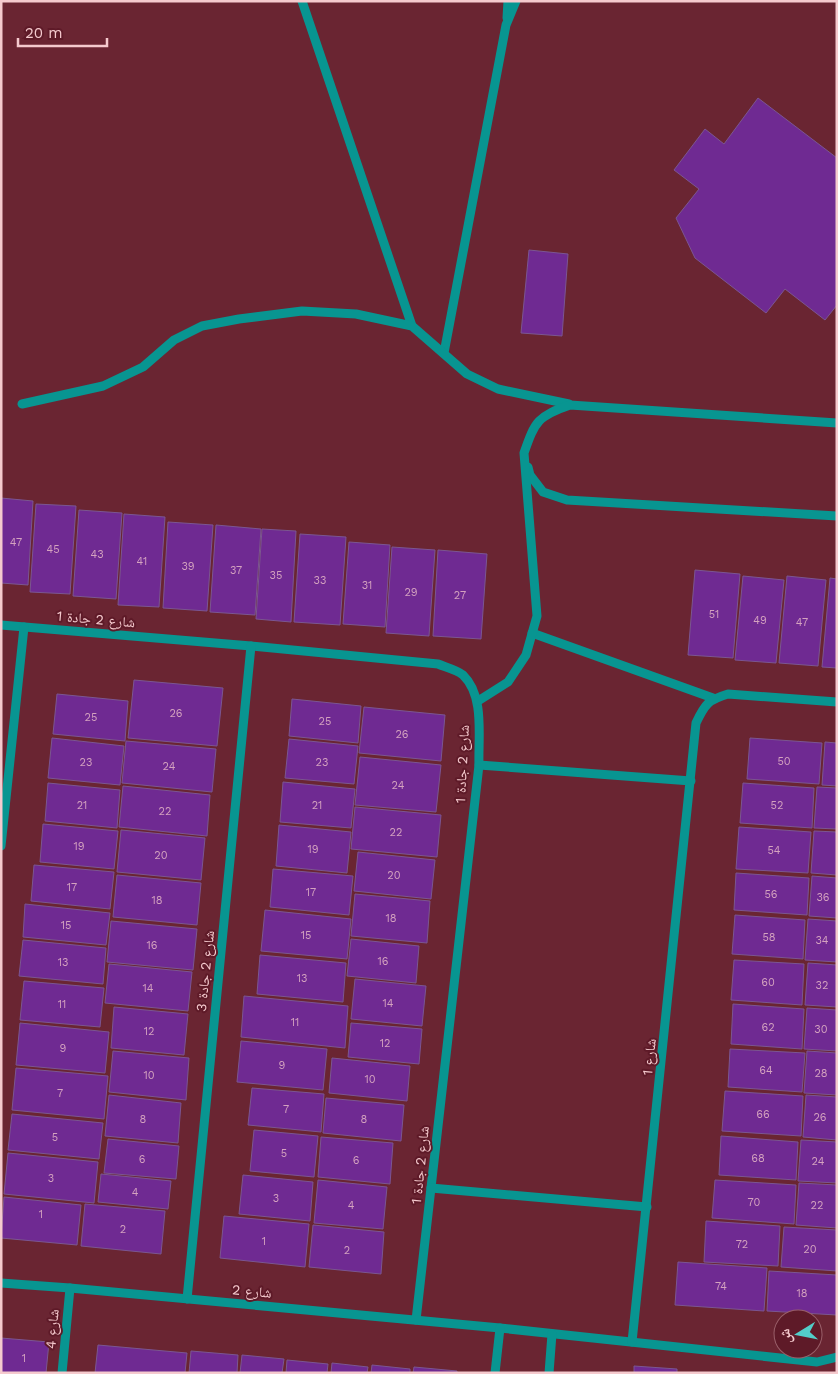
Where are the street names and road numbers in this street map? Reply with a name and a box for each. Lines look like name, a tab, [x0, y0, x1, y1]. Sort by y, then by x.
street label: شارع 2 جادة 1	[56, 608, 136, 632]
street label: شارع 2 جادة 1	[452, 724, 474, 804]
street label: شارع 2 جادة 3	[193, 930, 219, 1012]
street label: شارع 1	[639, 1038, 661, 1076]
street label: شارع 2 جادة 1	[408, 1125, 434, 1205]
street label: شارع 2	[231, 1281, 272, 1303]
street label: شارع 4	[42, 1308, 64, 1350]

